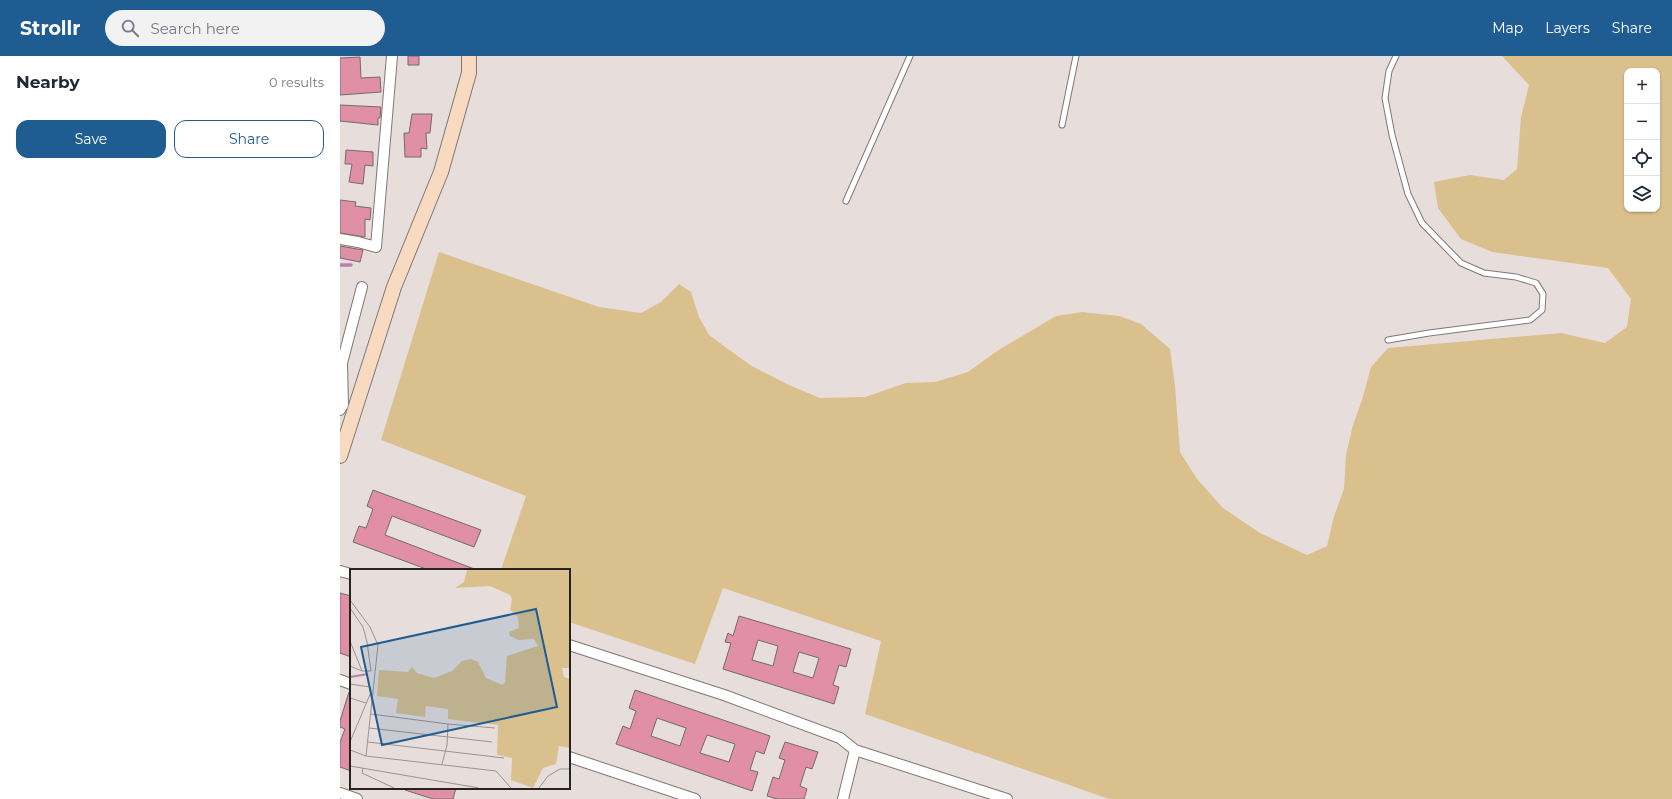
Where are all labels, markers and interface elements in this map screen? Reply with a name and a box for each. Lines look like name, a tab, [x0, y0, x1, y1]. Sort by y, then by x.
search box	[105, 10, 385, 46]
text: Strollr	[20, 17, 81, 40]
icon: search	[119, 17, 141, 39]
text: Search here	[151, 19, 240, 38]
text: Map	[1492, 19, 1523, 37]
text: Layers	[1545, 19, 1590, 37]
text: Share	[1612, 19, 1652, 37]
map controls	[1624, 68, 1660, 212]
button: +	[1624, 68, 1660, 104]
text: Nearby	[16, 72, 80, 92]
text: 0 results	[269, 74, 324, 90]
button: −	[1624, 104, 1660, 140]
button: Save	[16, 120, 166, 158]
button: Share	[174, 120, 324, 158]
button: locate	[1624, 140, 1660, 176]
button: layers	[1624, 176, 1660, 212]
inset map	[350, 569, 570, 789]

